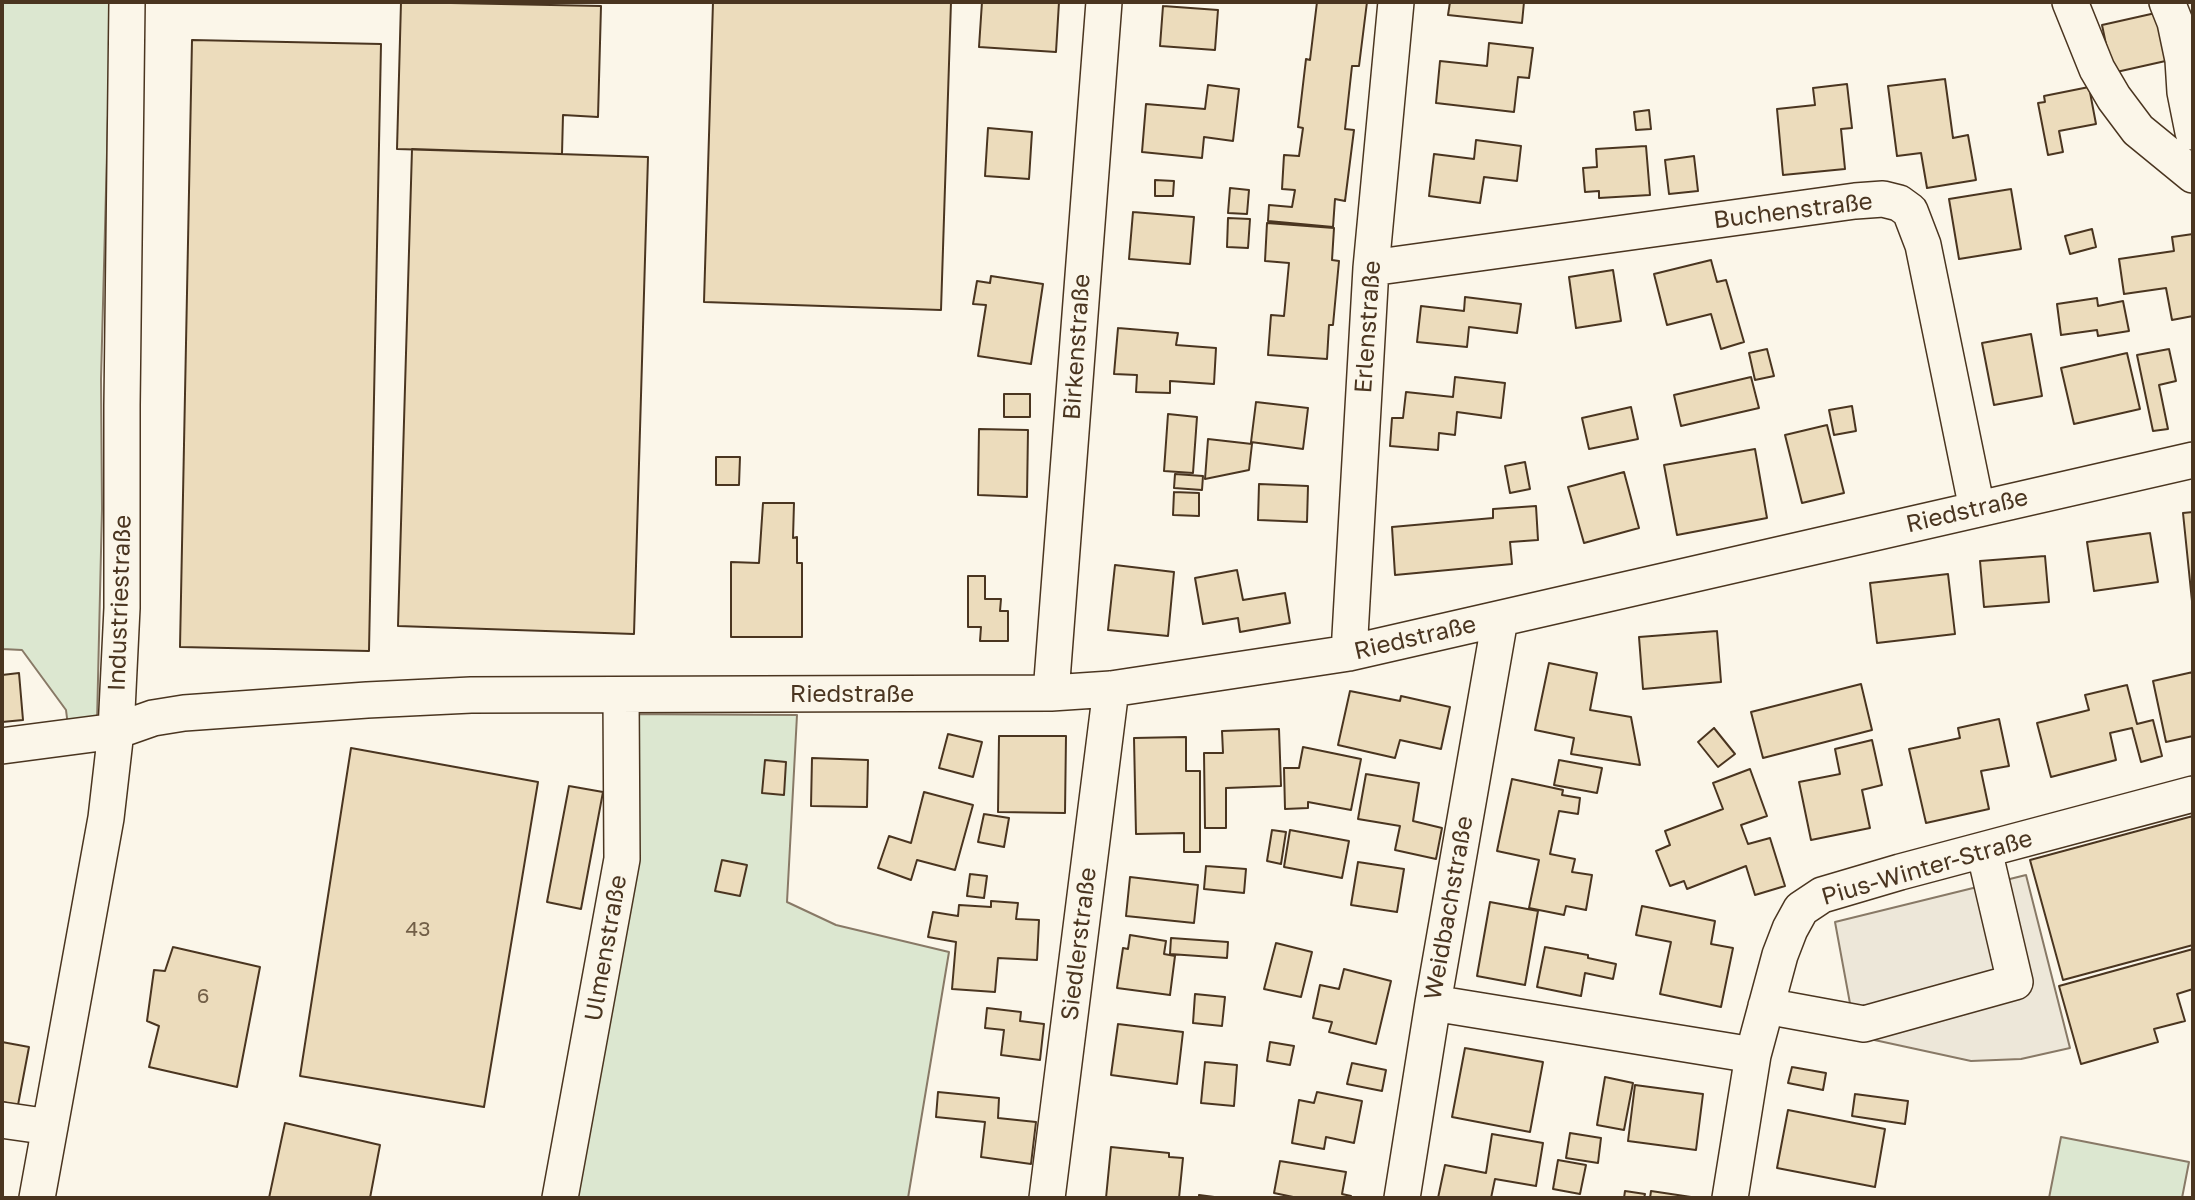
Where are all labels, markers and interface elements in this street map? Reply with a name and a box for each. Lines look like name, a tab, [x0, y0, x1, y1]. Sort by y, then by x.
street label: Buchenstraße	[1712, 187, 1874, 235]
street label: Erlenstraße	[1349, 260, 1387, 394]
street label: Birkenstraße	[1058, 273, 1096, 421]
street label: Riedstraße	[1903, 483, 2031, 539]
street label: Industriestraße	[103, 514, 137, 692]
street label: Riedstraße	[1351, 610, 1479, 666]
street label: Riedstraße	[790, 680, 914, 708]
street label: Weidbachstraße	[1419, 814, 1479, 1002]
street label: Pius-Winter-Straße	[1818, 824, 2036, 912]
street label: Siedlerstraße	[1055, 866, 1103, 1022]
street label: Ulmenstraße	[579, 873, 633, 1023]
house number: 43	[405, 916, 431, 942]
house number: 6	[197, 983, 209, 1009]

